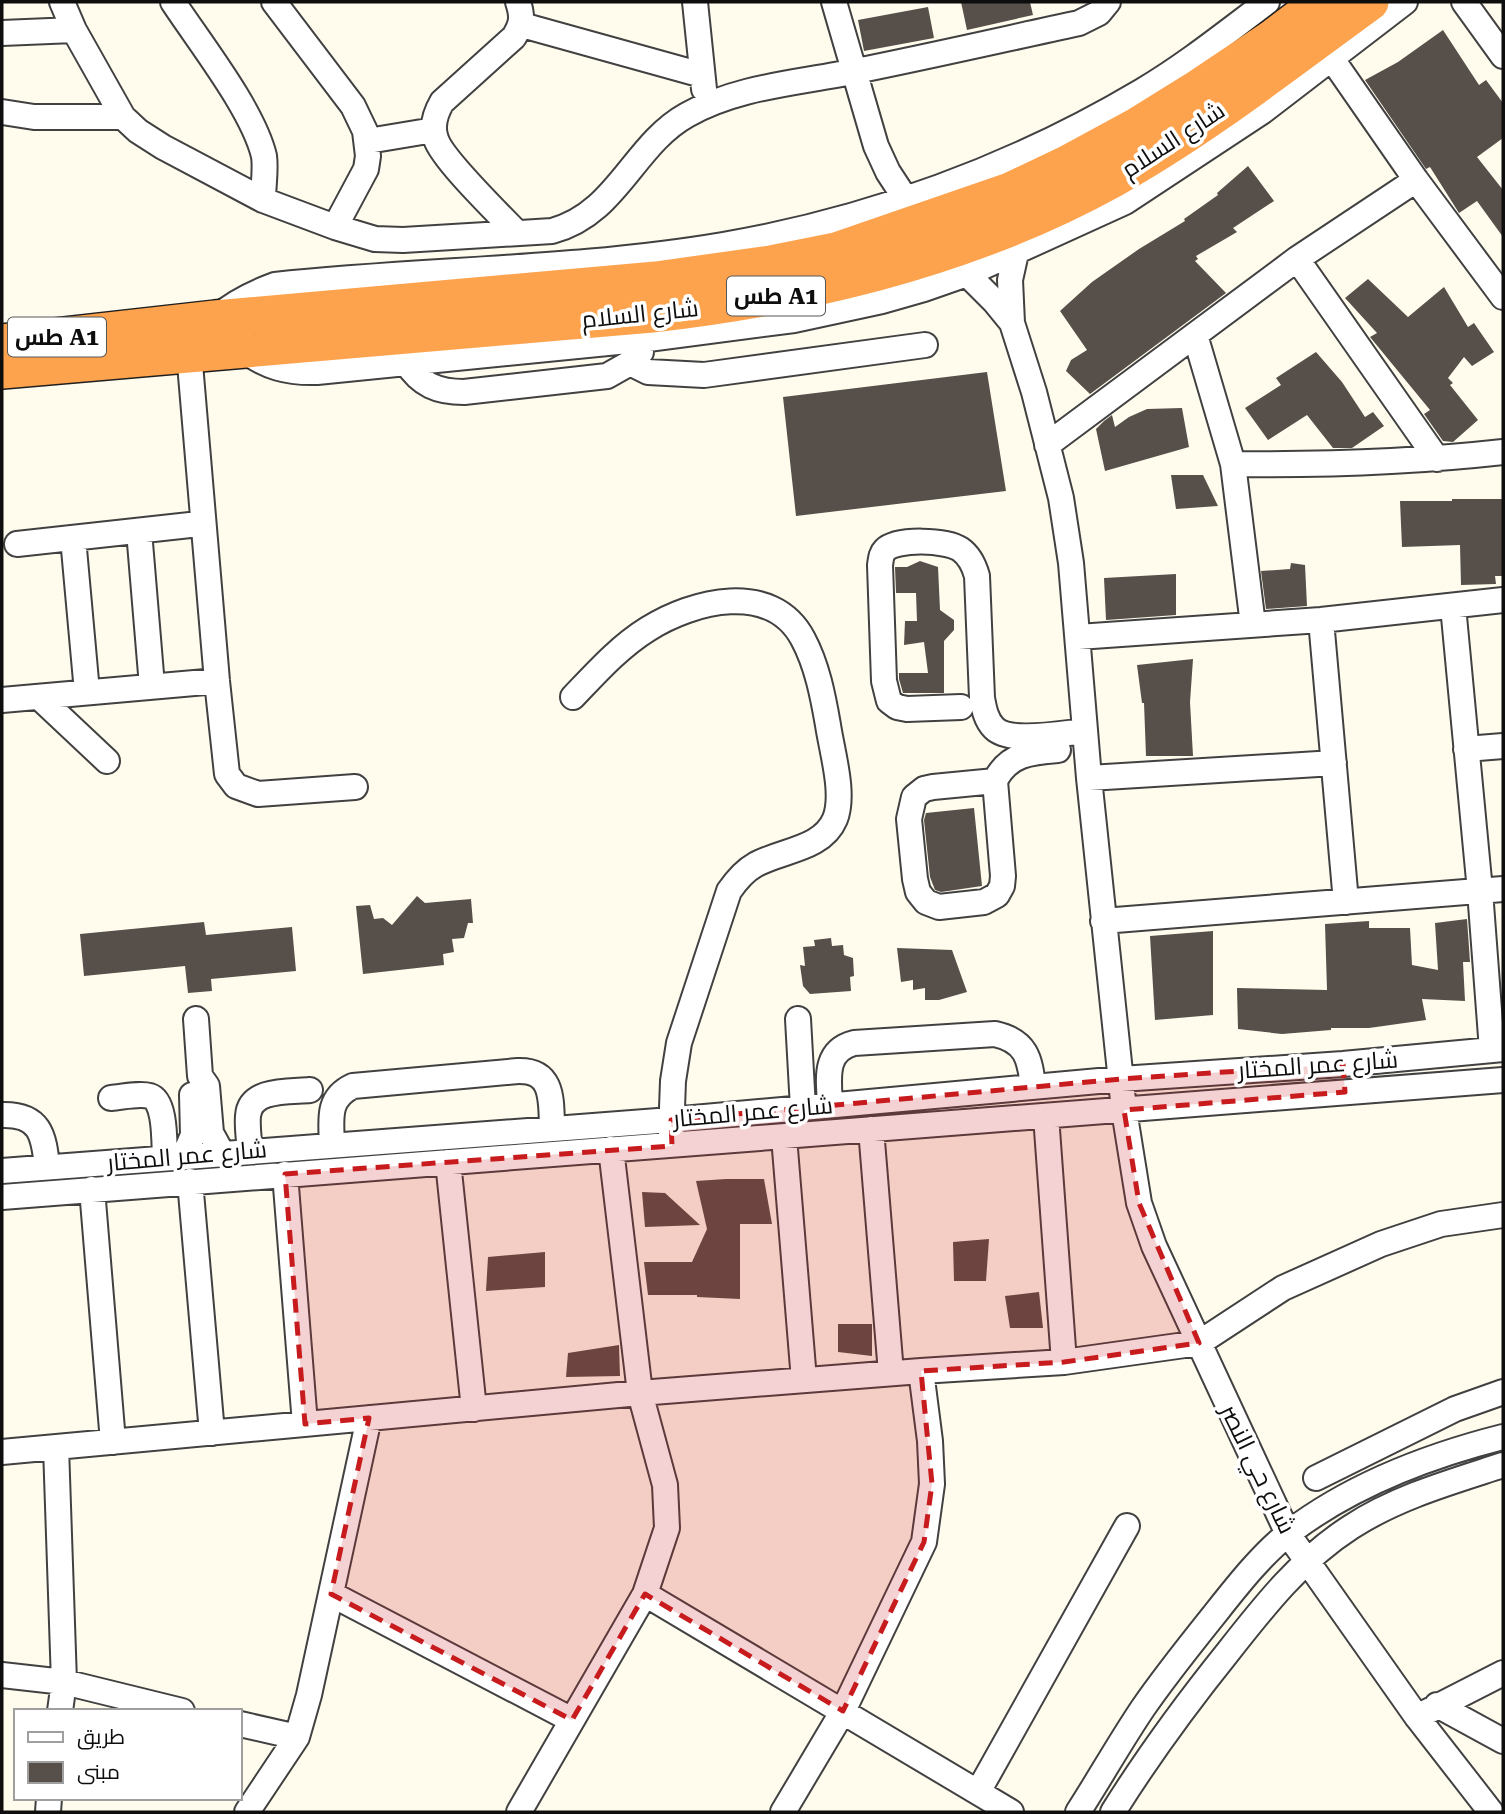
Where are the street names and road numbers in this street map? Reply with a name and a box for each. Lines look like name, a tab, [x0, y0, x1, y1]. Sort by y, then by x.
street label: شارع السلام	[1116, 96, 1231, 185]
road number: طس A1	[727, 276, 825, 316]
street label: شارع السلام	[580, 294, 700, 336]
road number: طس A1	[8, 318, 106, 356]
street label: شارع عمر المختار	[1235, 1045, 1399, 1087]
street label: شارع عمر المختار	[670, 1091, 834, 1135]
street label: شارع عمر المختار	[104, 1135, 268, 1179]
street label: شارع حي النصر	[1209, 1398, 1301, 1540]

